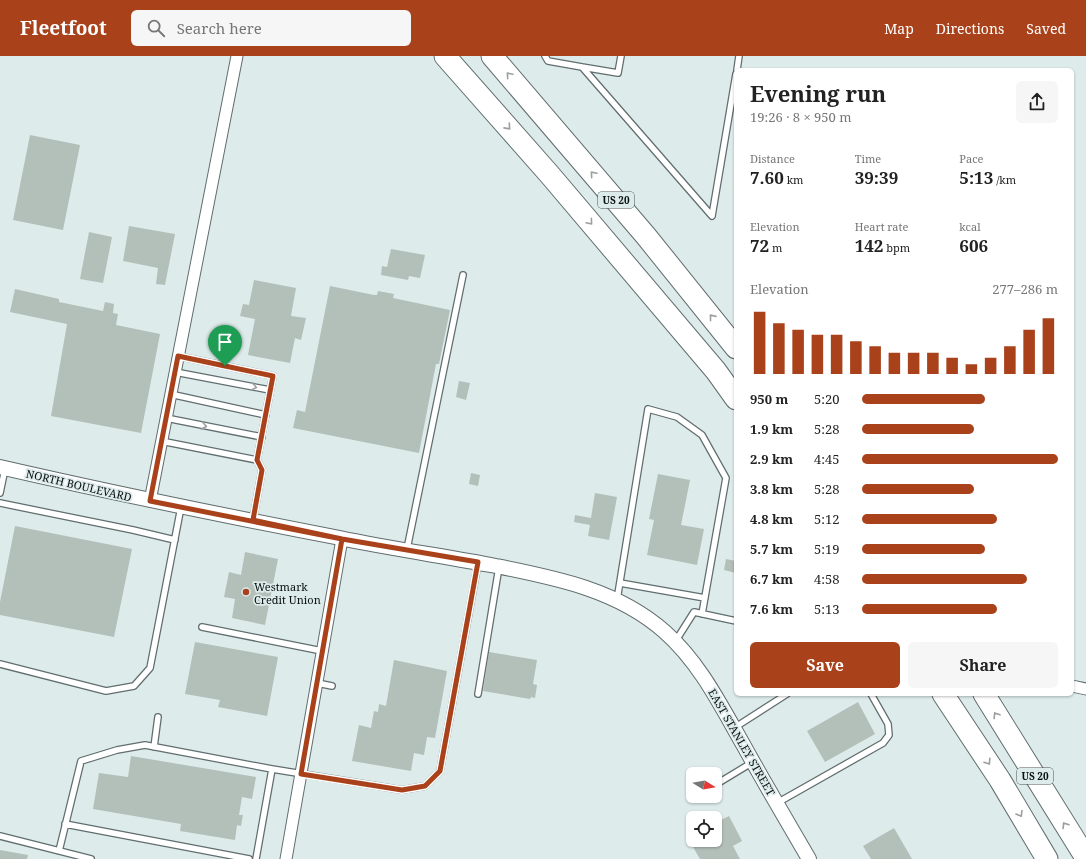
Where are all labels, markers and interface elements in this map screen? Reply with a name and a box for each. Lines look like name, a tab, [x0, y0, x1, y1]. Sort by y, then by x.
search box	[131, 10, 411, 46]
text: Fleetfoot	[20, 15, 107, 41]
icon: search	[145, 17, 167, 39]
text: Search here	[177, 18, 262, 38]
text: Map	[884, 19, 914, 38]
text: Directions	[936, 19, 1004, 38]
text: Saved	[1026, 19, 1066, 38]
one-way arrow	[506, 72, 514, 80]
text: Evening run	[750, 78, 886, 108]
button: share	[1016, 81, 1058, 123]
text: 19:26 · 8 × 950 m	[750, 108, 852, 126]
one-way arrow	[503, 122, 511, 130]
text: Distance	[750, 151, 795, 166]
text: Time	[855, 151, 881, 166]
text: Pace	[959, 151, 983, 166]
text: 7.60	[750, 166, 784, 189]
text: 39:39	[855, 166, 898, 189]
text: 5:13	[959, 166, 993, 189]
one-way arrow	[591, 171, 598, 179]
text: km	[784, 172, 804, 187]
text: /km	[993, 172, 1016, 187]
road number: US 20	[598, 192, 634, 208]
one-way arrow	[586, 217, 593, 225]
text: Elevation	[750, 219, 800, 234]
text: Heart rate	[855, 219, 908, 234]
text: kcal	[959, 219, 981, 234]
text: 72	[750, 234, 769, 257]
text: 142	[855, 234, 883, 257]
text: 606	[959, 234, 988, 257]
text: m	[769, 240, 782, 255]
text: bpm	[883, 240, 910, 255]
text: Elevation	[750, 280, 809, 298]
text: 277–286 m	[992, 280, 1058, 298]
one-way arrow	[709, 315, 716, 322]
pin	[208, 325, 242, 366]
icon: arrive	[214, 331, 236, 353]
one-way arrow	[251, 382, 257, 391]
text: 950 m	[750, 390, 788, 408]
text: 5:20	[814, 390, 840, 408]
text: 1.9 km	[750, 420, 793, 438]
text: 5:28	[814, 420, 840, 438]
one-way arrow	[201, 421, 207, 429]
text: 2.9 km	[750, 450, 793, 468]
text: 4:45	[814, 450, 840, 468]
street label: NORTH BOULEVARD	[25, 466, 133, 504]
text: 3.8 km	[750, 480, 793, 498]
text: 5:28	[814, 480, 840, 498]
text: 4.8 km	[750, 510, 793, 528]
text: 5:12	[814, 510, 840, 528]
text: 5.7 km	[750, 540, 793, 558]
text: 5:19	[814, 540, 840, 558]
text: 6.7 km	[750, 570, 793, 588]
text: 4:58	[814, 570, 840, 588]
place label: Westmark Credit Union	[254, 579, 321, 607]
marker: Westmark Credit Union	[241, 587, 251, 597]
text: 7.6 km	[750, 600, 793, 618]
text: 5:13	[814, 600, 840, 618]
button: Save	[750, 642, 900, 688]
button: Share	[908, 642, 1058, 688]
street label: EAST STANLEY STREET	[705, 686, 779, 799]
one-way arrow	[994, 712, 1001, 719]
one-way arrow	[983, 758, 990, 765]
north arrow	[686, 767, 722, 803]
map controls	[686, 767, 722, 847]
road number: US 20	[1017, 768, 1053, 784]
one-way arrow	[1015, 810, 1022, 817]
button: locate	[686, 811, 722, 847]
one-way arrow	[1063, 822, 1070, 829]

